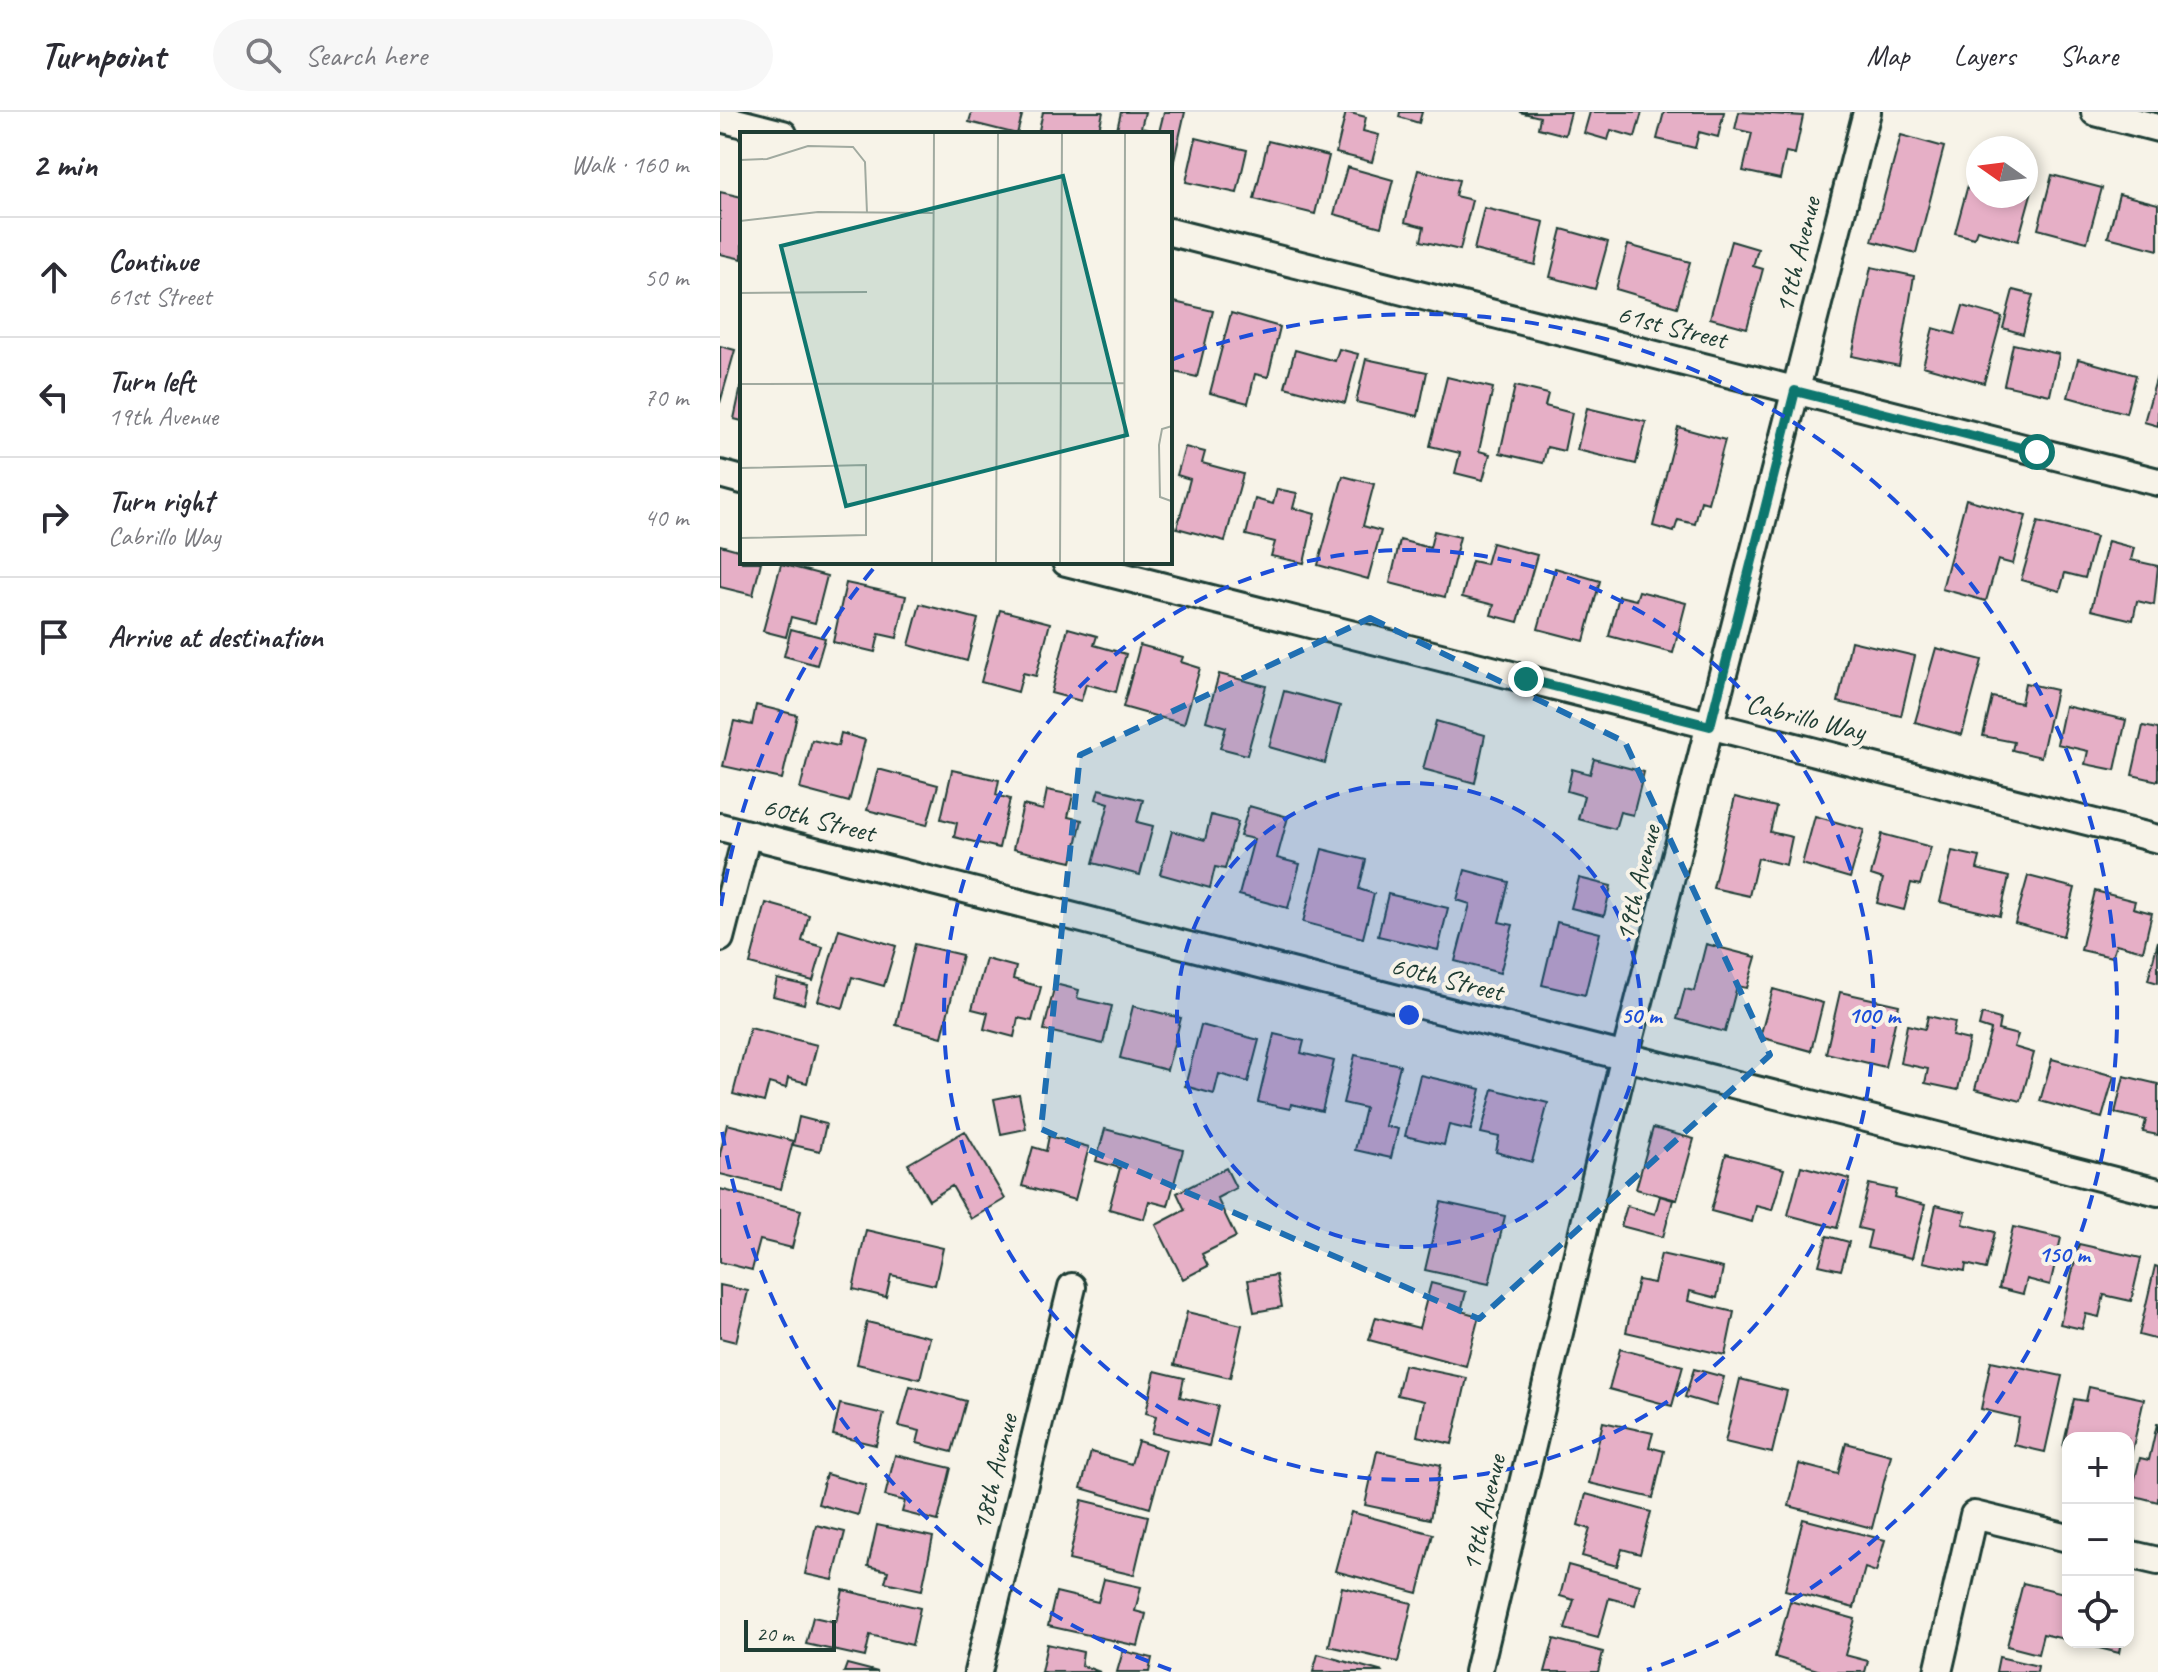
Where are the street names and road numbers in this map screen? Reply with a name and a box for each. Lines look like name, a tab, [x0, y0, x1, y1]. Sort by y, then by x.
street label: 19th Avenue	[1766, 191, 1829, 317]
street label: 61st Street	[1614, 296, 1733, 357]
street label: Cabrillo Way	[1743, 685, 1871, 749]
street label: 60th Street	[759, 788, 881, 850]
street label: 19th Avenue	[1606, 819, 1669, 945]
street label: 60th Street	[1387, 947, 1509, 1009]
street label: 18th Avenue	[963, 1408, 1026, 1534]
street label: 19th Avenue	[1453, 1450, 1514, 1575]

